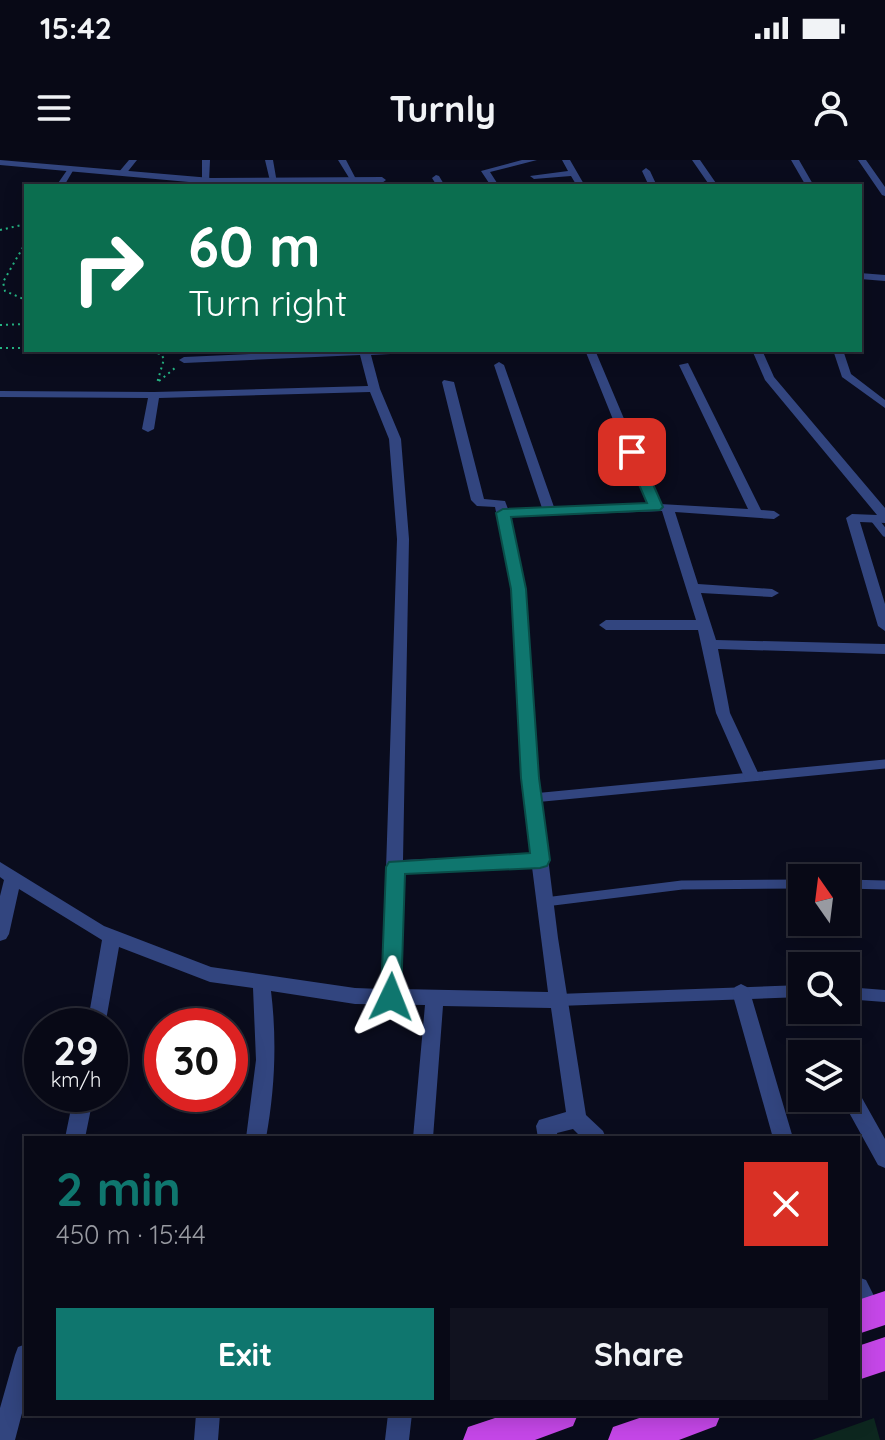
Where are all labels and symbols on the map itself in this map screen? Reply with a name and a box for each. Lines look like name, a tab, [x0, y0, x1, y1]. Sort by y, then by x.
pin	[598, 418, 666, 486]
north arrow	[788, 864, 860, 936]
position arrow	[349, 955, 433, 1039]
speed limit sign: 30	[144, 1008, 248, 1112]

